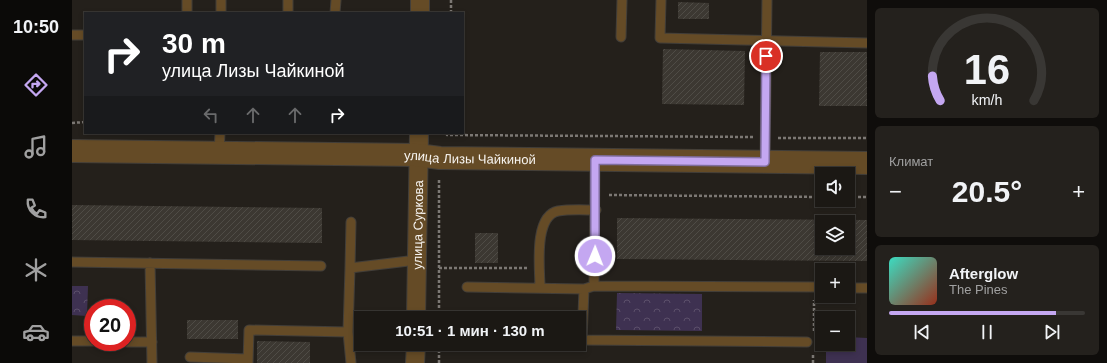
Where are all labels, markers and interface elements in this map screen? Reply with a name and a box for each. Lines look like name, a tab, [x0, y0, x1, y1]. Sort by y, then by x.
text: 10:50	[13, 17, 59, 37]
icon: right	[96, 28, 148, 80]
text: 30 m	[162, 28, 226, 59]
pin	[749, 39, 783, 73]
icon: arrive	[755, 45, 777, 67]
text: 16	[964, 46, 1010, 93]
text: улица Лизы Чайкиной	[162, 61, 345, 81]
icon: directions	[22, 71, 50, 99]
text: km/h	[972, 92, 1003, 108]
icon: left	[200, 104, 222, 126]
icon: ahead	[242, 104, 264, 126]
icon: ahead	[284, 104, 306, 126]
icon: right	[326, 104, 348, 126]
icon: music	[22, 133, 50, 161]
street label: улица Лизы Чайкиной	[404, 148, 536, 167]
text: Климат	[889, 154, 933, 169]
map controls	[815, 167, 855, 351]
button: sound	[815, 167, 855, 207]
text: 20.5°	[952, 175, 1022, 208]
street label: улица Суркова	[410, 179, 426, 270]
text: −	[889, 179, 902, 204]
text: +	[1072, 179, 1085, 204]
icon: phone	[22, 195, 50, 223]
button: layers	[815, 215, 855, 255]
position arrow	[574, 235, 616, 277]
icon: climate	[22, 256, 50, 284]
button: +	[815, 263, 855, 303]
text: Afterglow	[949, 265, 1018, 282]
text: The Pines	[949, 282, 1008, 297]
speed limit sign: 20	[84, 299, 136, 351]
button: −	[815, 311, 855, 351]
icon: car	[22, 318, 50, 346]
icon: previous	[911, 321, 933, 343]
icon: pause	[976, 321, 998, 343]
icon: next	[1041, 321, 1063, 343]
text: 10:51 · 1 мин · 130 m	[395, 322, 545, 339]

